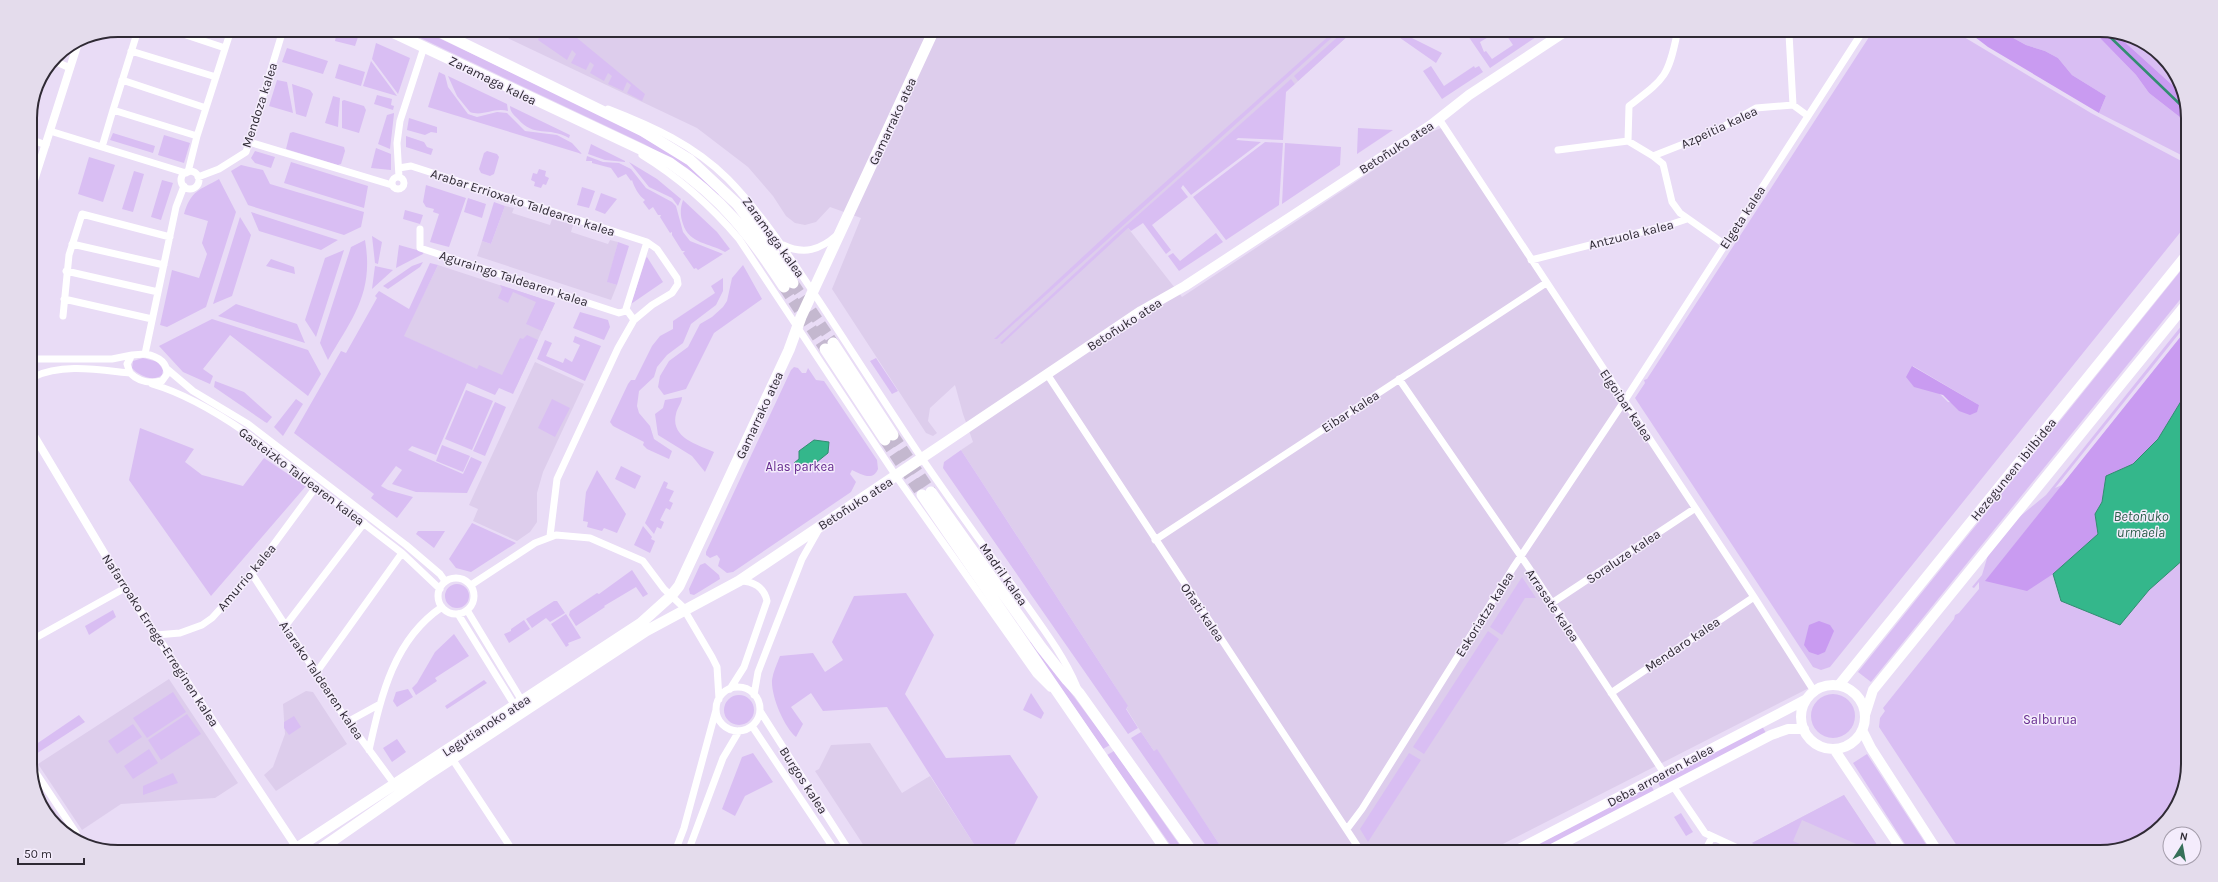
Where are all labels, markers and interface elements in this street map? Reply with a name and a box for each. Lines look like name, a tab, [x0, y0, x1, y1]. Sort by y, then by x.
street label: Zaramaga kalea	[447, 53, 539, 108]
street label: Mendoza kalea	[239, 61, 280, 150]
street label: Gamarrako atea	[866, 75, 919, 167]
street label: Azpeitia kalea	[1679, 103, 1760, 152]
street label: Betoñuko atea	[1356, 118, 1436, 177]
street label: Arabar Errioxako Taldearen kalea	[429, 166, 617, 239]
street label: Elgeta kalea	[1717, 183, 1768, 252]
street label: Zaramaga kalea	[739, 194, 808, 280]
street label: Antzuola kalea	[1587, 217, 1675, 252]
street label: Aguraingo Taldearen kalea	[437, 247, 590, 310]
street label: Betoñuko atea	[1084, 295, 1164, 354]
street label: Elgoibar kalea	[1597, 366, 1656, 444]
street label: Gamarrako atea	[733, 369, 786, 461]
street label: Eibar kalea	[1319, 387, 1382, 436]
street label: Hezeguneen ibilbidea	[1967, 415, 2059, 524]
street label: Gasteizko Taldearen kalea	[236, 424, 367, 529]
park label: Alas parkea	[766, 459, 834, 474]
street label: Betoñuko atea	[815, 474, 895, 533]
water label: Betoñuko urmaela	[2113, 508, 2169, 541]
street label: Soraluze kalea	[1583, 526, 1663, 587]
street label: Madril kalea	[976, 540, 1031, 609]
street label: Amurrio kalea	[214, 541, 279, 614]
street label: Nafarroako Errege-Erreginen kalea	[99, 551, 222, 729]
street label: Arrasate kalea	[1523, 566, 1582, 645]
street label: Eskoriatza kalea	[1452, 569, 1517, 660]
street label: Oñati kalea	[1178, 580, 1228, 644]
street label: Mendaro kalea	[1642, 614, 1723, 675]
street label: Aiarako Taldearen kalea	[276, 618, 367, 742]
street label: Legutianoko atea	[439, 691, 533, 760]
park label: Salburua	[2023, 712, 2077, 727]
street label: Deba arroaren kalea	[1604, 741, 1716, 810]
street label: Burgos kalea	[776, 744, 831, 817]
north arrow	[2162, 826, 2202, 866]
text: N	[2179, 830, 2189, 844]
scale bar	[18, 840, 84, 866]
text: 50 m	[24, 847, 52, 861]

